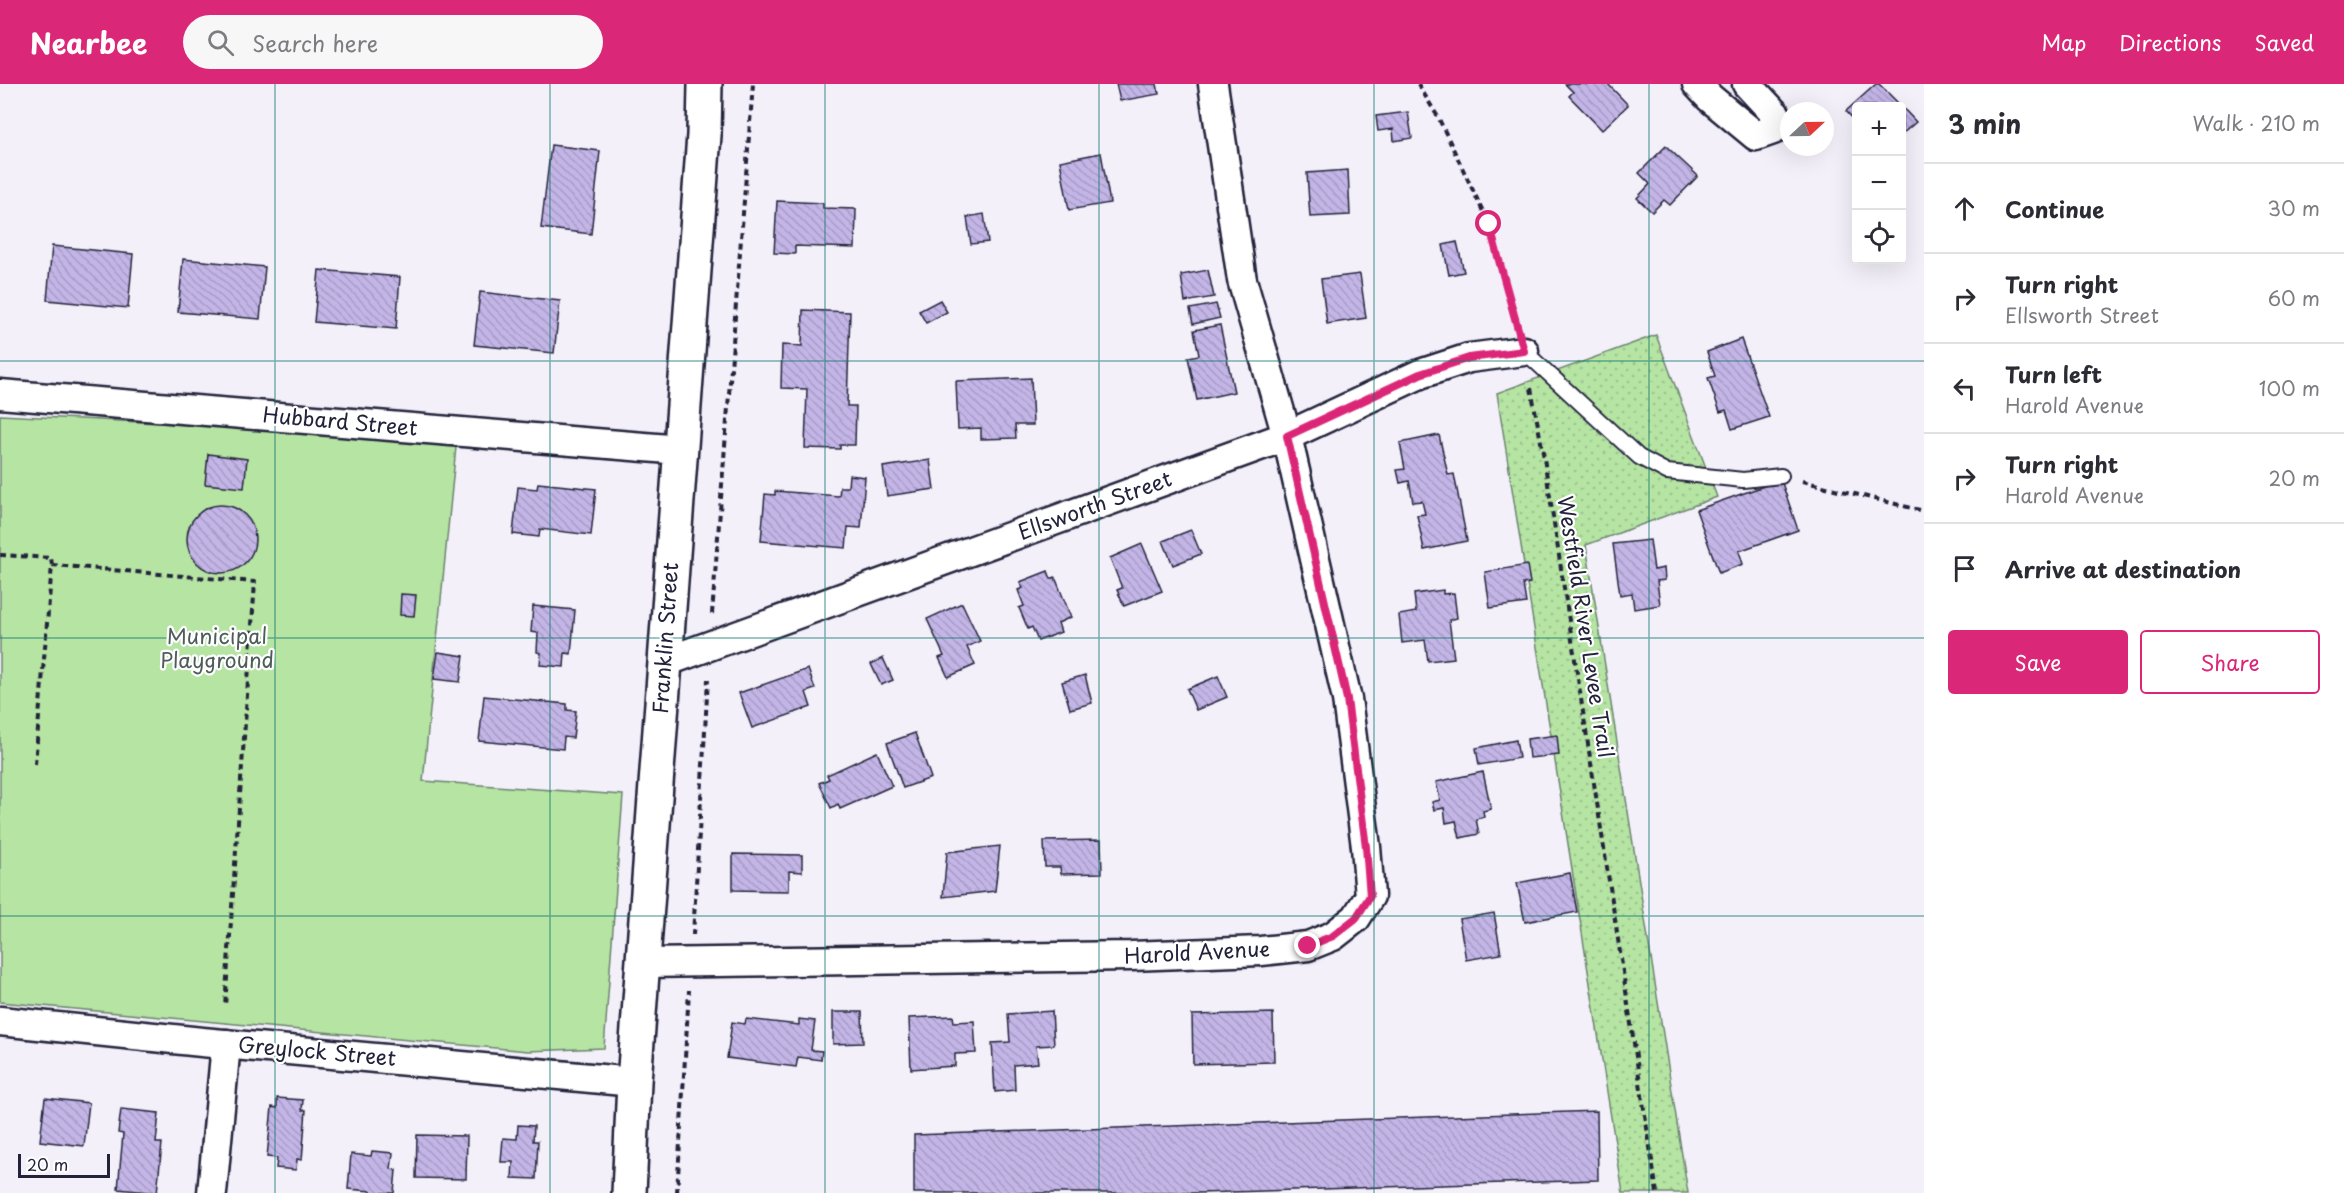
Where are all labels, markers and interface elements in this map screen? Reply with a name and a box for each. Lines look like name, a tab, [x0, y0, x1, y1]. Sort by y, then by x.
search box	[183, 15, 603, 69]
text: Nearbee	[30, 21, 147, 64]
icon: search	[204, 26, 237, 59]
text: Search here	[252, 26, 378, 59]
text: Map	[2041, 26, 2086, 58]
text: Directions	[2119, 26, 2221, 58]
text: Saved	[2254, 26, 2314, 58]
north arrow	[1780, 102, 1834, 156]
map controls	[1852, 102, 1906, 264]
button: +	[1852, 102, 1906, 156]
text: 3 min	[1948, 104, 2021, 143]
text: Walk · 210 m	[2193, 108, 2320, 138]
button: −	[1852, 156, 1906, 210]
icon: ahead	[1948, 192, 1981, 225]
text: Continue	[2005, 192, 2104, 225]
text: 30 m	[2267, 193, 2320, 223]
route start	[1475, 210, 1501, 236]
button: locate	[1852, 210, 1906, 264]
text: Turn right	[2005, 267, 2118, 300]
icon: right	[1948, 282, 1981, 315]
text: 60 m	[2268, 283, 2320, 313]
text: Ellsworth Street	[2005, 300, 2159, 330]
text: Turn left	[2005, 357, 2102, 390]
icon: left	[1948, 372, 1981, 405]
text: 100 m	[2259, 373, 2320, 403]
text: Harold Avenue	[2005, 390, 2144, 420]
street label: Hubbard Street	[261, 397, 419, 443]
text: Turn right	[2005, 447, 2118, 480]
street label: Ellsworth Street	[1013, 461, 1176, 547]
icon: right	[1948, 462, 1981, 495]
text: 20 m	[2268, 463, 2320, 493]
text: Harold Avenue	[2005, 480, 2144, 510]
street label: Westfield River Levee Trail	[1550, 493, 1623, 760]
icon: arrive	[1948, 552, 1981, 585]
text: Arrive at destination	[2005, 552, 2241, 585]
street label: Franklin Street	[643, 561, 685, 715]
park label: Municipal Playground	[160, 619, 274, 675]
button: Save	[1948, 630, 2128, 694]
button: Share	[2140, 630, 2320, 694]
street label: Harold Avenue	[1123, 931, 1271, 971]
route end	[1294, 932, 1320, 958]
street label: Greylock Street	[237, 1027, 397, 1073]
scale bar	[18, 1151, 110, 1178]
text: 20 m	[27, 1152, 68, 1176]

